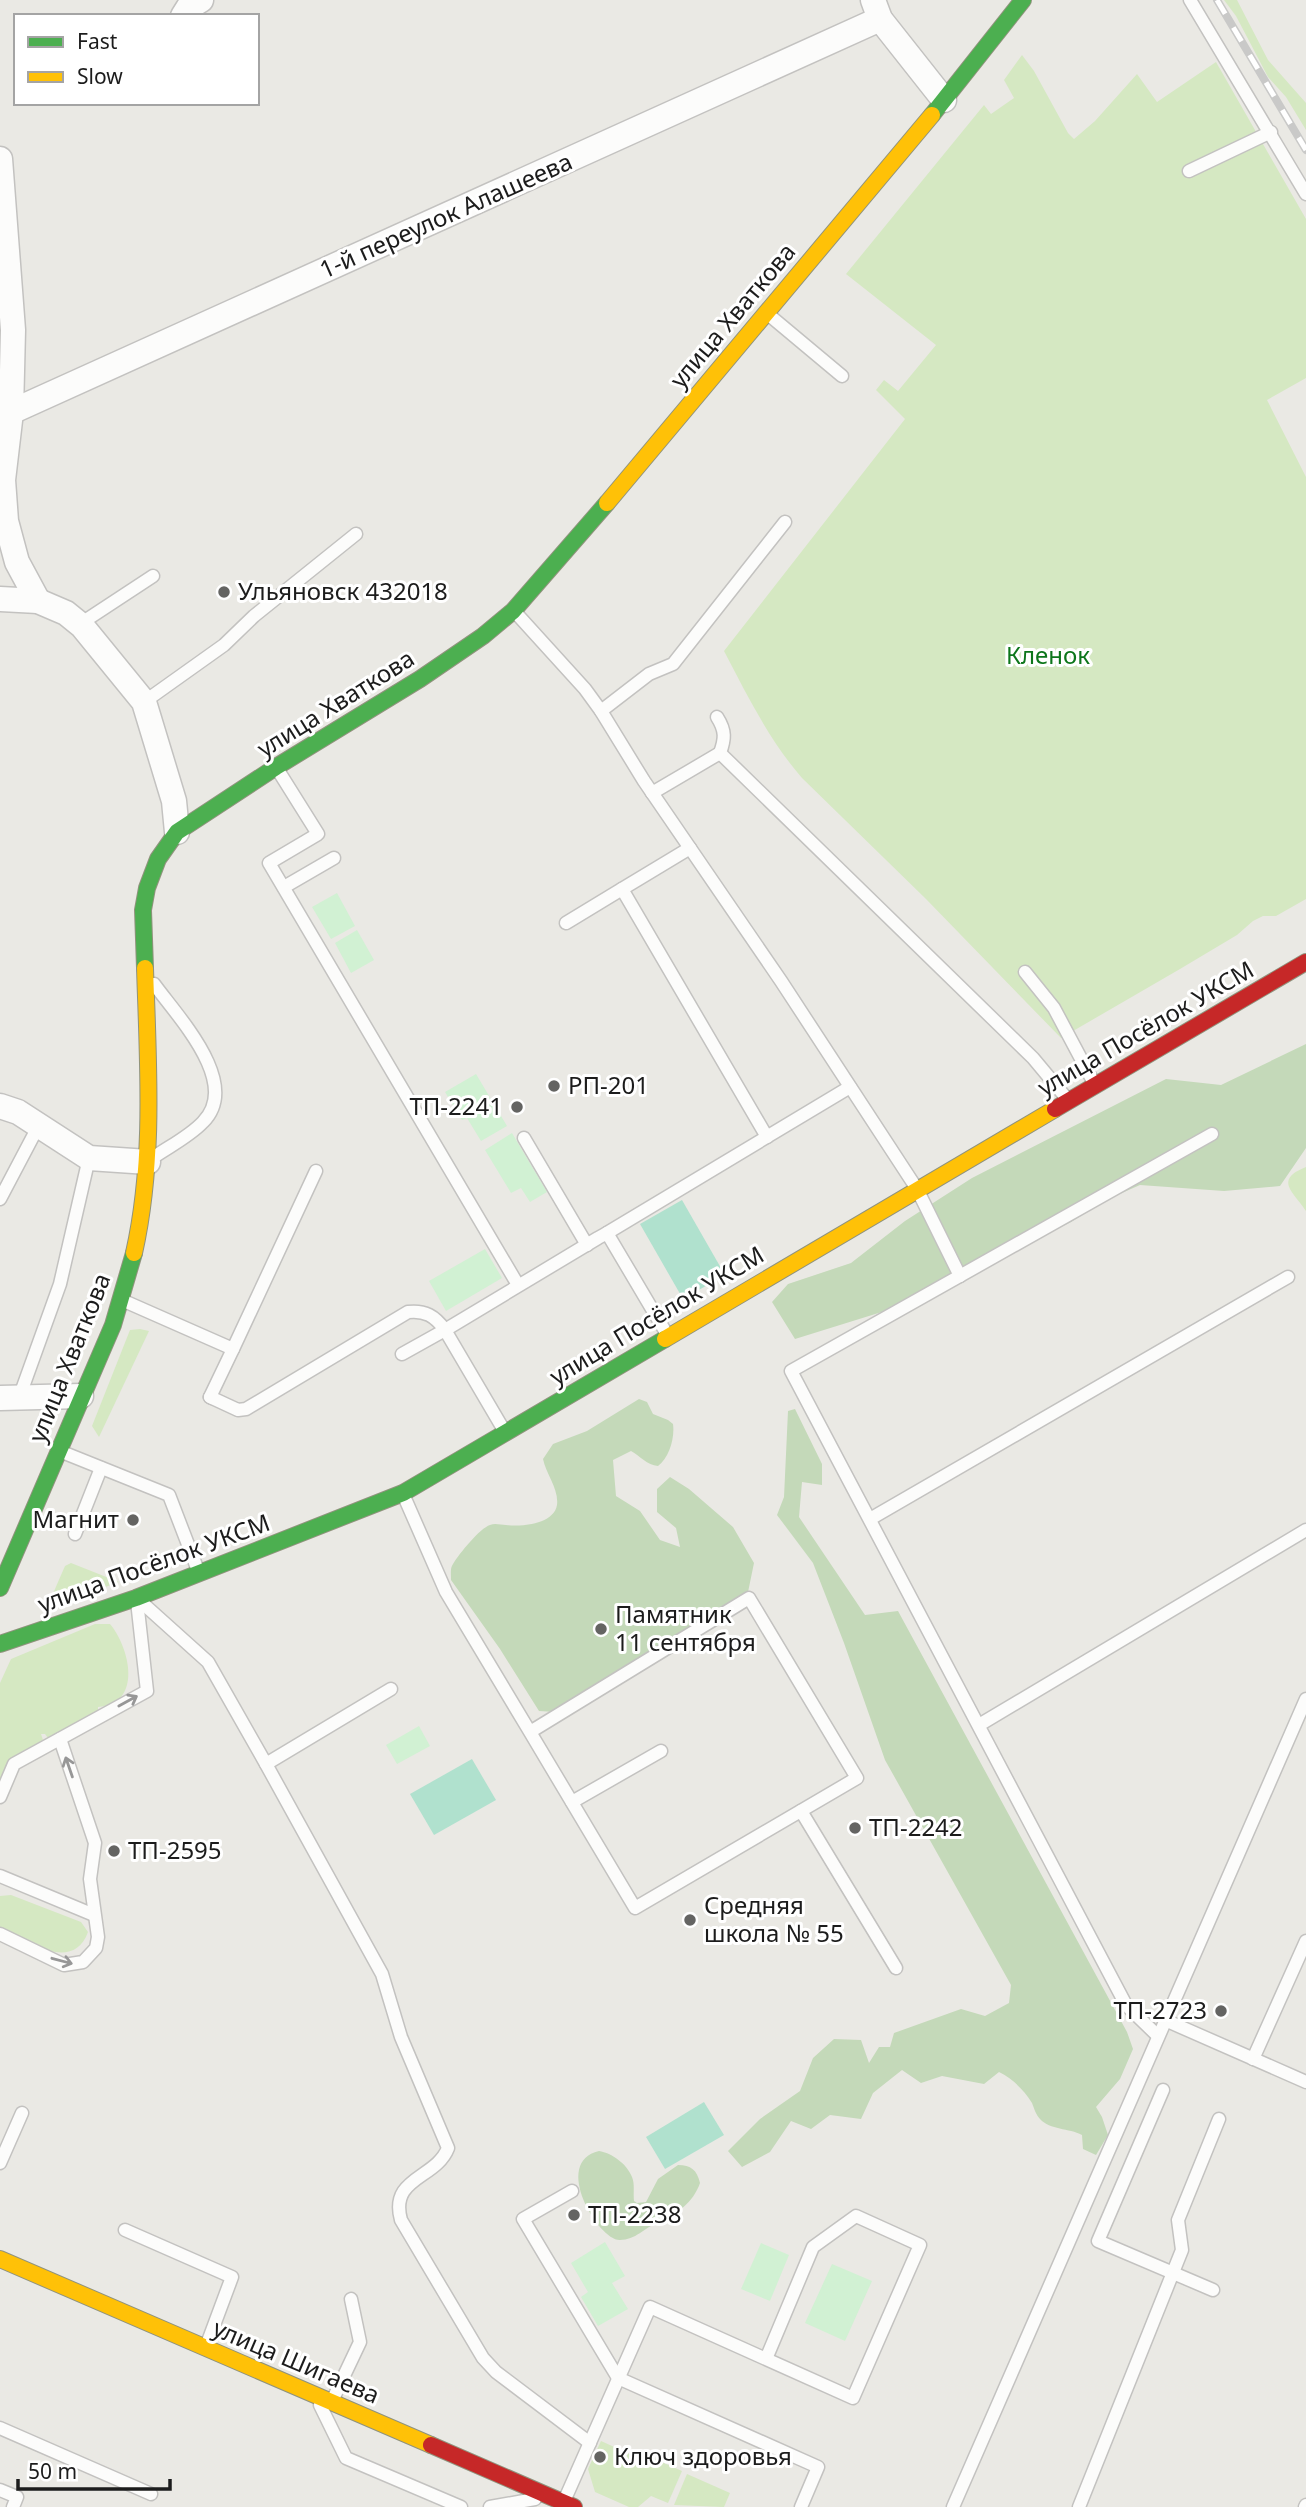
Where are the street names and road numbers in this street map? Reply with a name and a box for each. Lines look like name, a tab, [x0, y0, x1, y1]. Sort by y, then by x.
street label: 1-й переулок Алашеева	[314, 144, 577, 285]
street label: улица Хваткова	[661, 236, 802, 394]
street label: улица Хваткова	[250, 641, 420, 764]
street label: улица Посёлок УКСМ	[1031, 952, 1259, 1103]
street label: улица Посёлок УКСМ	[543, 1238, 770, 1392]
street label: улица Хваткова	[20, 1268, 118, 1447]
street label: улица Посёлок УКСМ	[33, 1505, 274, 1620]
street label: улица Шигаева	[208, 2311, 385, 2411]

